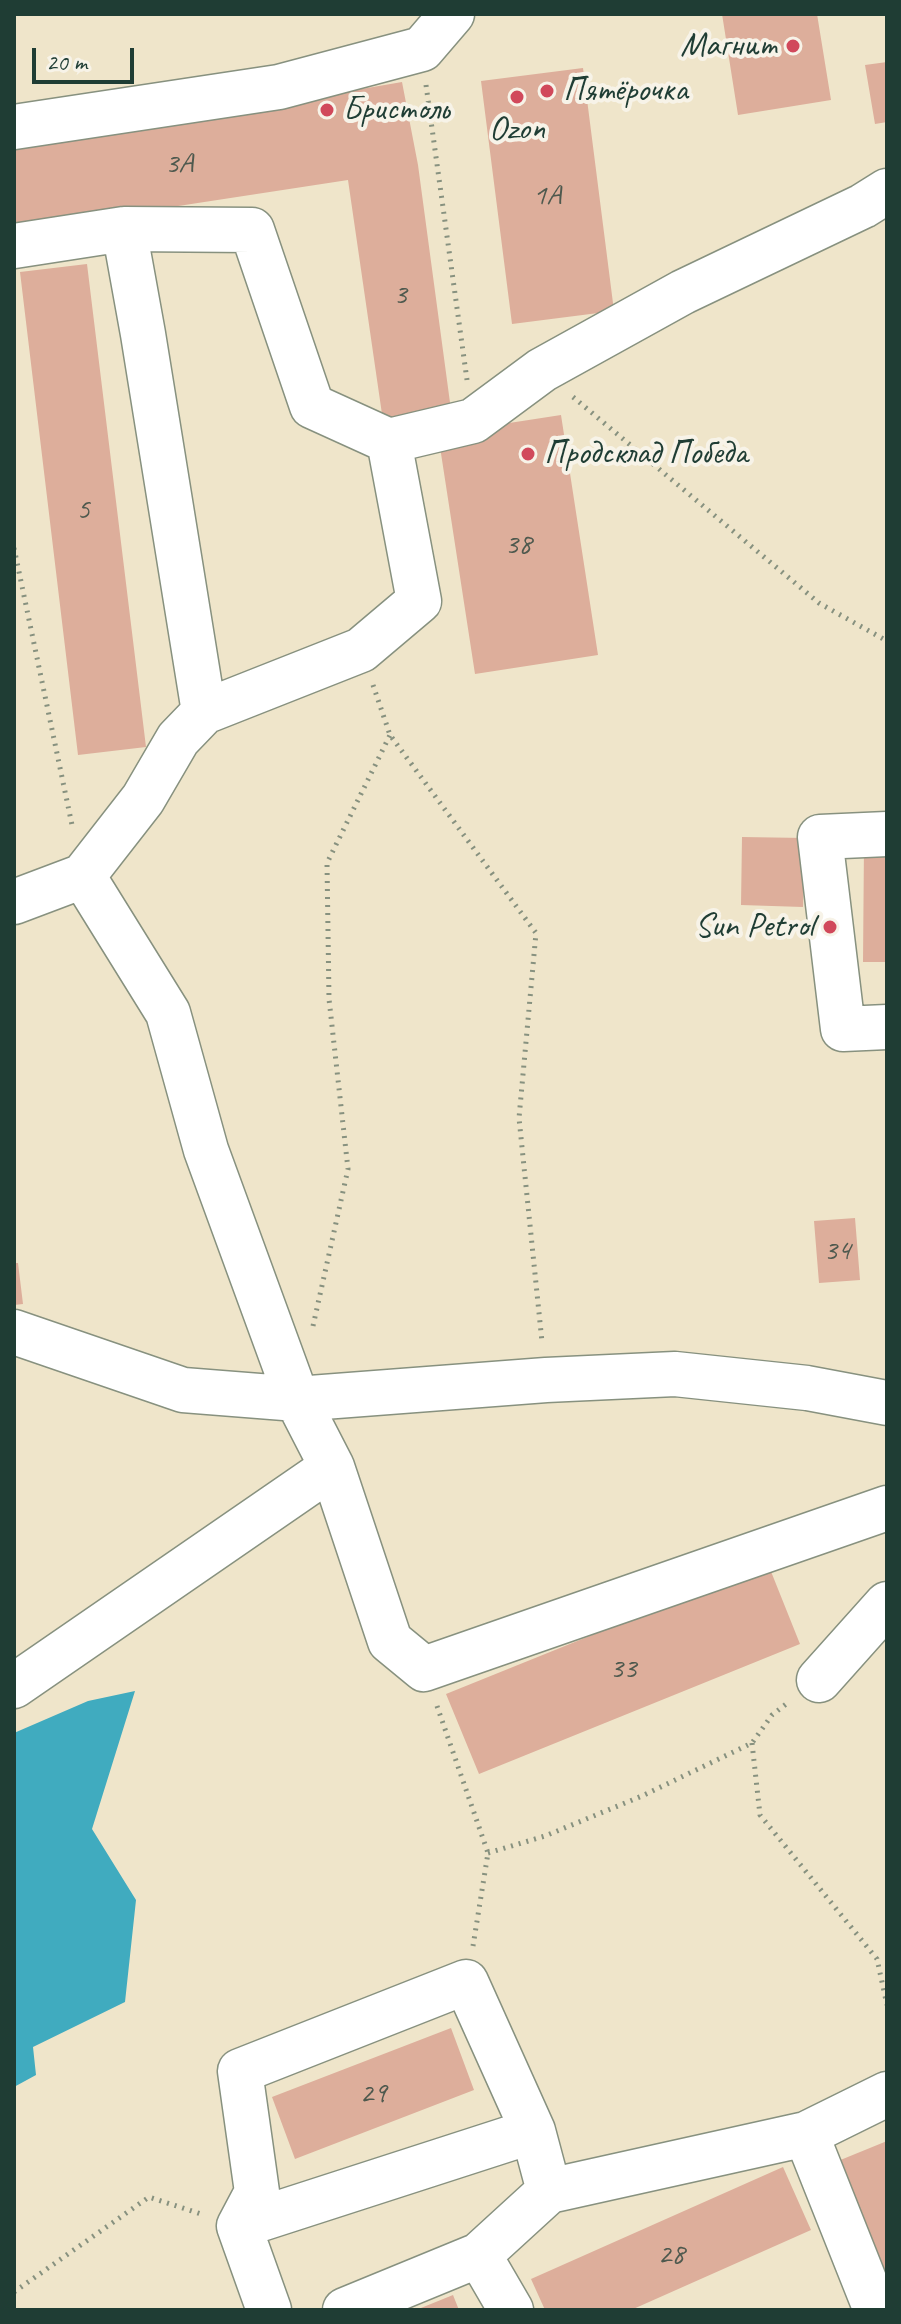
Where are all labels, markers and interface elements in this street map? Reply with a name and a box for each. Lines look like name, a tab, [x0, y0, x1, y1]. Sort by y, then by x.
place label: Магнит	[680, 26, 777, 66]
scale bar	[36, 32, 138, 82]
marker: Магнит	[784, 37, 802, 55]
text: 20 m	[46, 47, 87, 77]
place label: Пятёрочка	[563, 71, 688, 111]
marker: Пятёрочка	[538, 82, 556, 100]
marker: Ozon	[508, 88, 526, 106]
place label: Бристоль	[343, 90, 449, 130]
marker: Бристоль	[318, 101, 336, 119]
place label: Ozon	[489, 110, 545, 150]
house number: 3А	[165, 146, 193, 182]
house number: 1А	[533, 178, 561, 214]
house number: 3	[393, 277, 407, 313]
place label: Продсклад Победа	[544, 434, 747, 474]
marker: Продсклад Победа	[519, 445, 537, 463]
house number: 5	[76, 492, 90, 528]
house number: 38	[505, 527, 531, 563]
place label: Sun Petrol	[695, 907, 814, 947]
marker: Sun Petrol	[821, 918, 839, 936]
house number: 34	[824, 1233, 850, 1269]
house number: 33	[610, 1651, 636, 1687]
house number: 29	[360, 2076, 386, 2112]
house number: 28	[658, 2237, 684, 2273]

